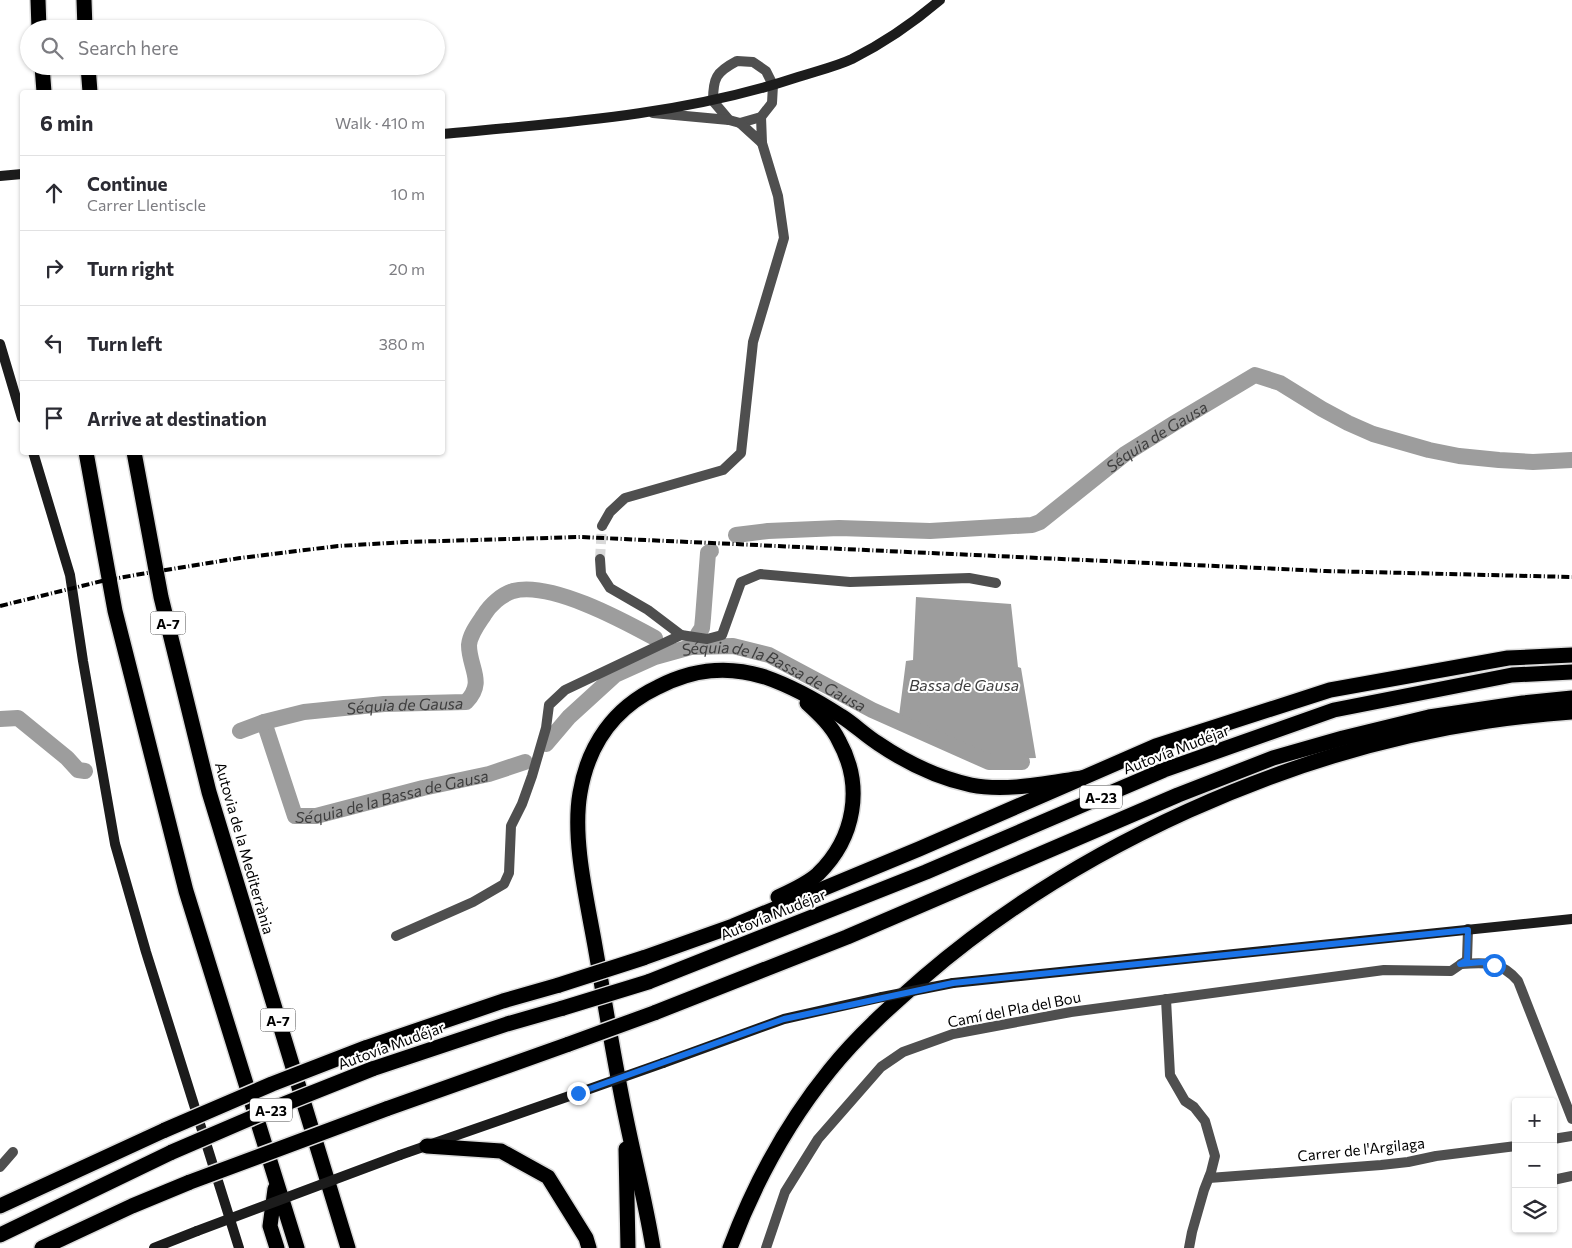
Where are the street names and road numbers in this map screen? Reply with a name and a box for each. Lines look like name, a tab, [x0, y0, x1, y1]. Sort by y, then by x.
road number: A-7	[150, 612, 186, 634]
street label: Autovía Mudéjar	[1120, 720, 1232, 778]
street label: Autovia de la Mediterrània	[212, 760, 278, 936]
road number: A-23	[1080, 786, 1122, 809]
street label: Autovía Mudéjar	[717, 885, 829, 943]
street label: Camí del Pla del Bou	[946, 987, 1082, 1031]
road number: A-7	[260, 1008, 296, 1032]
street label: Autovía Mudéjar	[335, 1017, 447, 1073]
road number: A-23	[250, 1098, 292, 1122]
street label: Carrer de l'Argilaga	[1296, 1133, 1426, 1165]

